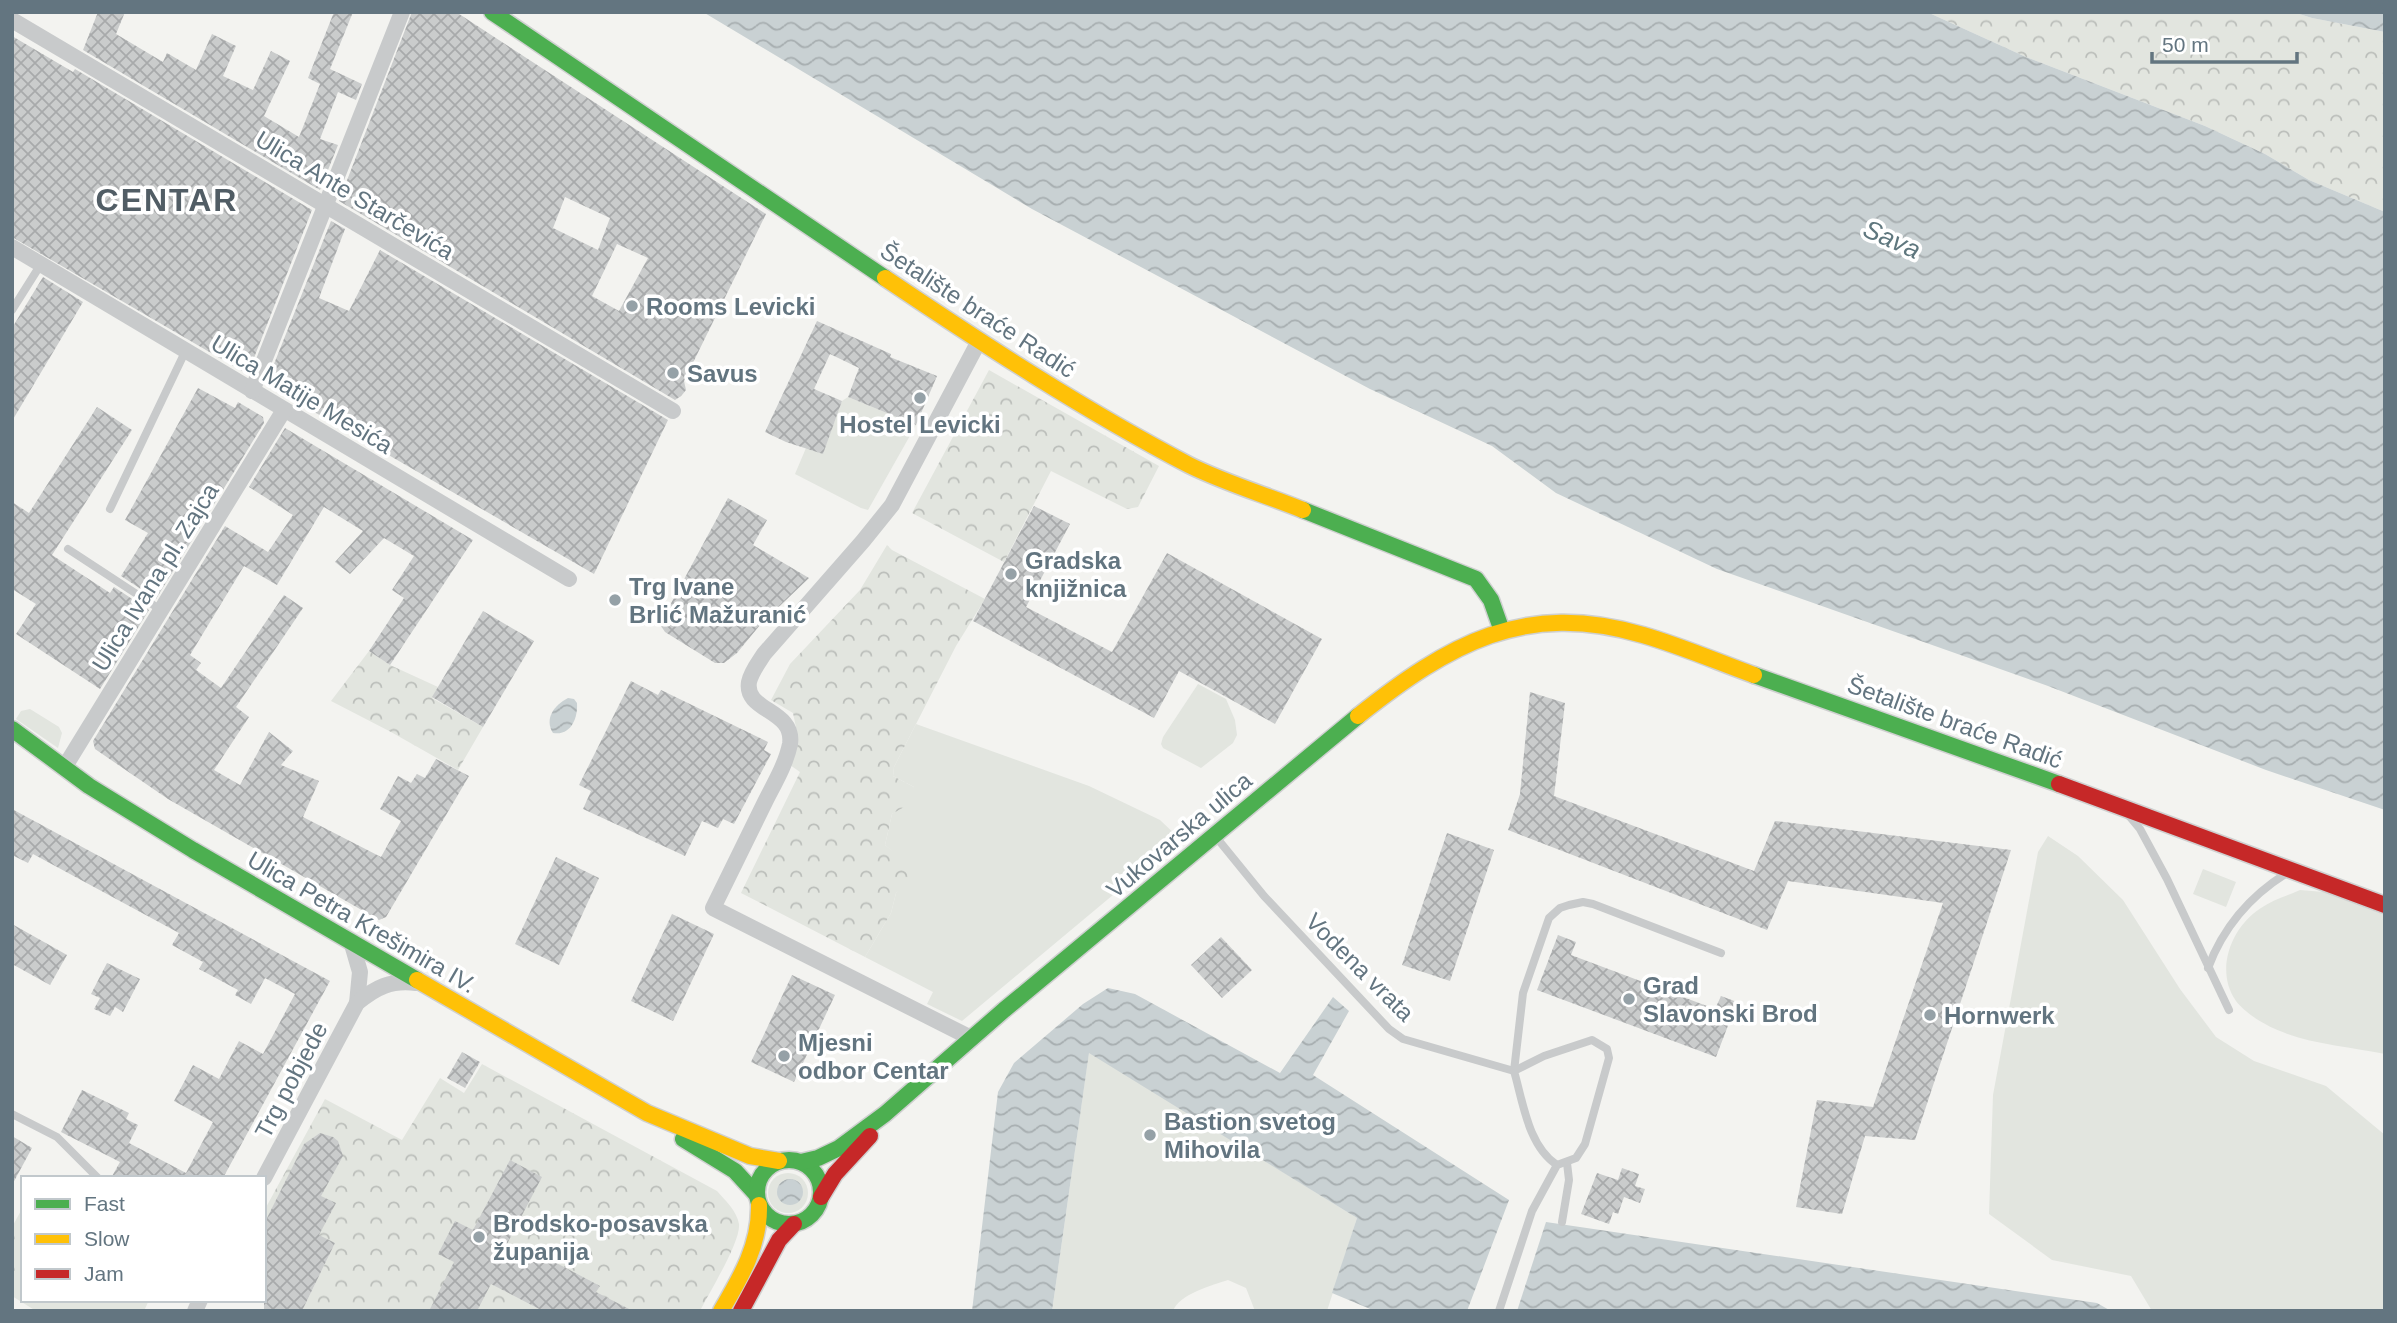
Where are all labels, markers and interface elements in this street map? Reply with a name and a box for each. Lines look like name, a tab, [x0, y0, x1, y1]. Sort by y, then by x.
scale bar	[2152, 21, 2297, 65]
text: 50 m	[2162, 33, 2209, 56]
street label: Ulica Ante Starčevića	[251, 125, 460, 265]
district label: CENTAR	[96, 182, 238, 218]
water label: Sava	[1859, 213, 1925, 265]
street label: Šetalište braće Radić	[876, 237, 1080, 383]
place label: Rooms Levicki	[646, 293, 815, 320]
marker: Rooms Levicki	[624, 298, 640, 314]
street label: Ulica Matije Mesića	[206, 329, 398, 459]
place label: Savus	[687, 360, 758, 387]
marker: Savus	[665, 365, 681, 381]
marker: Hostel Levicki	[912, 390, 928, 406]
place label: Hostel Levicki	[839, 411, 1001, 438]
street label: Ulica Ivana pl. Zajca	[86, 478, 224, 676]
place label: Gradska knjižnica	[1025, 547, 1127, 602]
marker: Gradska knjižnica	[1003, 566, 1019, 582]
place label: Trg Ivane Brlić Mažuranić	[629, 573, 806, 628]
marker: Trg Ivane Brlić Mažuranić	[607, 592, 623, 608]
street label: Šetalište braće Radić	[1844, 671, 2066, 773]
street label: Vukovarska ulica	[1101, 766, 1257, 903]
street label: Ulica Petra Krešimira IV.	[243, 846, 481, 998]
street label: Vodena vrata	[1300, 907, 1420, 1027]
place label: Grad Slavonski Brod	[1643, 972, 1818, 1027]
marker: Grad Slavonski Brod	[1621, 991, 1637, 1007]
place label: Hornwerk	[1944, 1002, 2055, 1029]
marker: Hornwerk	[1922, 1007, 1938, 1023]
street label: Trg pobjede	[249, 1018, 333, 1142]
place label: Mjesni odbor Centar	[798, 1029, 949, 1084]
marker: Mjesni odbor Centar	[776, 1048, 792, 1064]
place label: Bastion svetog Mihovila	[1164, 1108, 1336, 1163]
marker: Bastion svetog Mihovila	[1142, 1127, 1158, 1143]
legend	[21, 1176, 266, 1302]
text: Fast	[84, 1192, 125, 1215]
place label: Brodsko-posavska županija	[493, 1210, 708, 1265]
text: Slow	[84, 1227, 130, 1250]
marker: Brodsko-posavska županija	[471, 1229, 487, 1245]
text: Jam	[84, 1262, 124, 1285]

